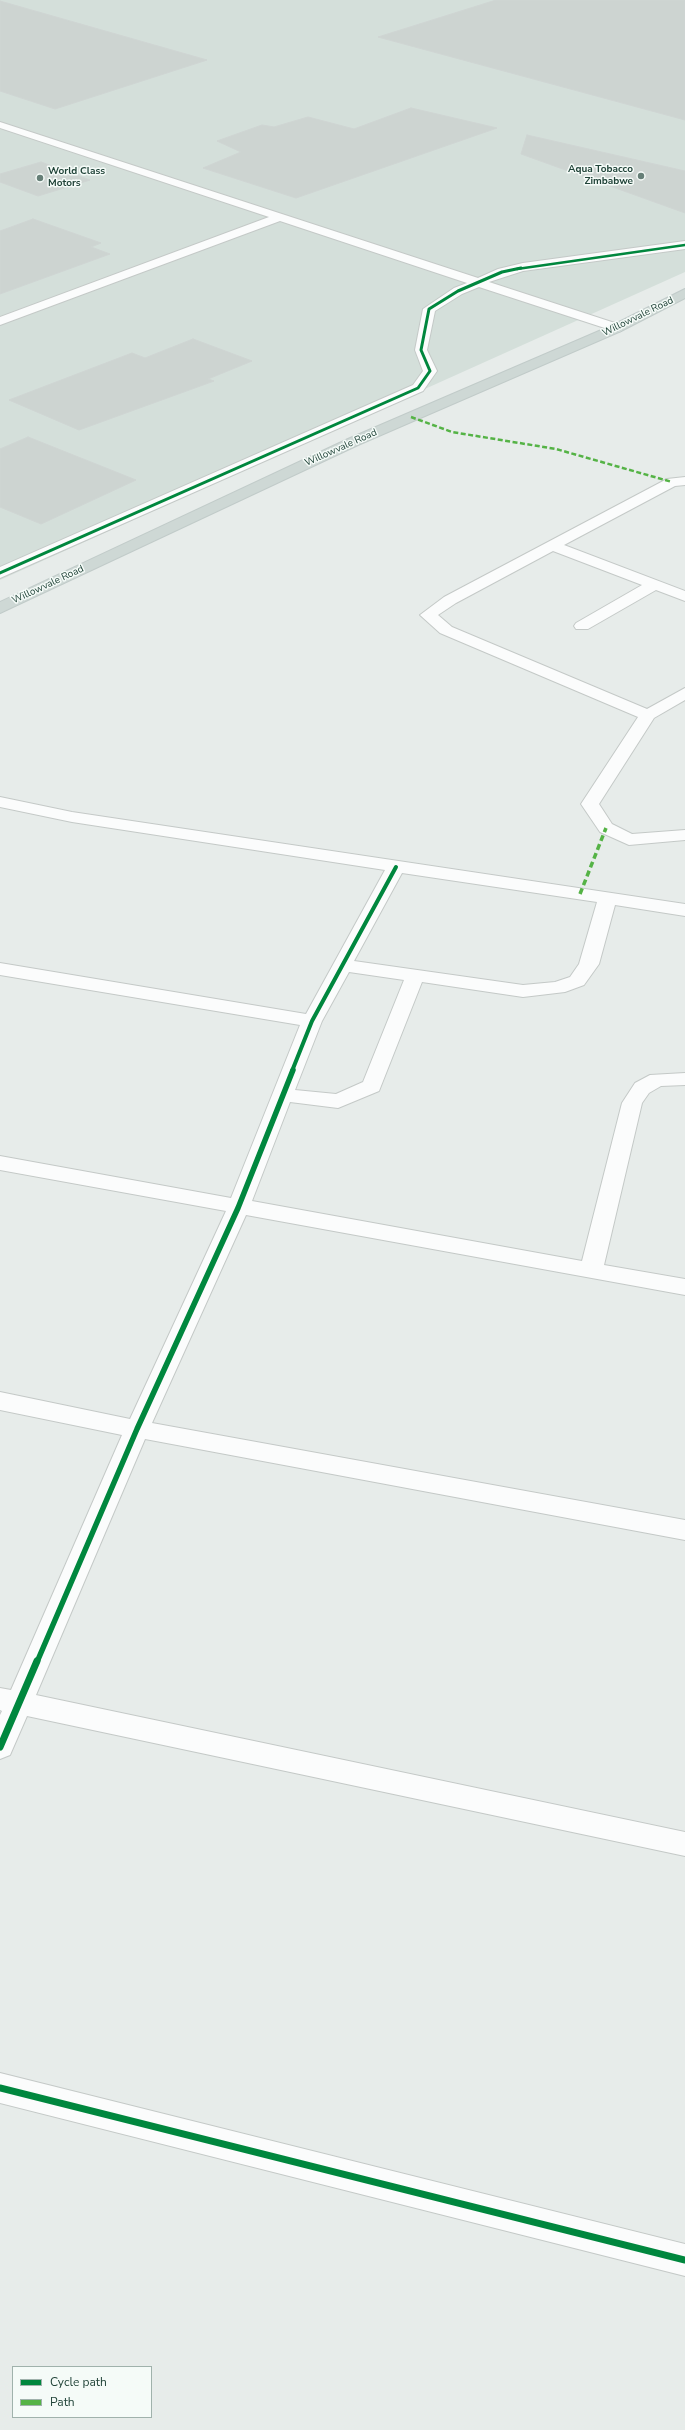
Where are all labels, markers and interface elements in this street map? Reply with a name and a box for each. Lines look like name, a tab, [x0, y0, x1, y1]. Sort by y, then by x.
place label: Aqua Tobacco Zimbabwe	[568, 164, 633, 188]
place label: World Class Motors	[48, 166, 105, 190]
marker: Aqua Tobacco Zimbabwe	[636, 171, 646, 181]
marker: World Class Motors	[35, 173, 45, 183]
street label: Willowvale Road	[600, 295, 676, 339]
street label: Willowvale Road	[303, 427, 379, 469]
street label: Willowvale Road	[10, 563, 86, 607]
legend	[12, 2366, 152, 2418]
text: Cycle path	[50, 2374, 107, 2390]
text: Path	[50, 2394, 75, 2410]

